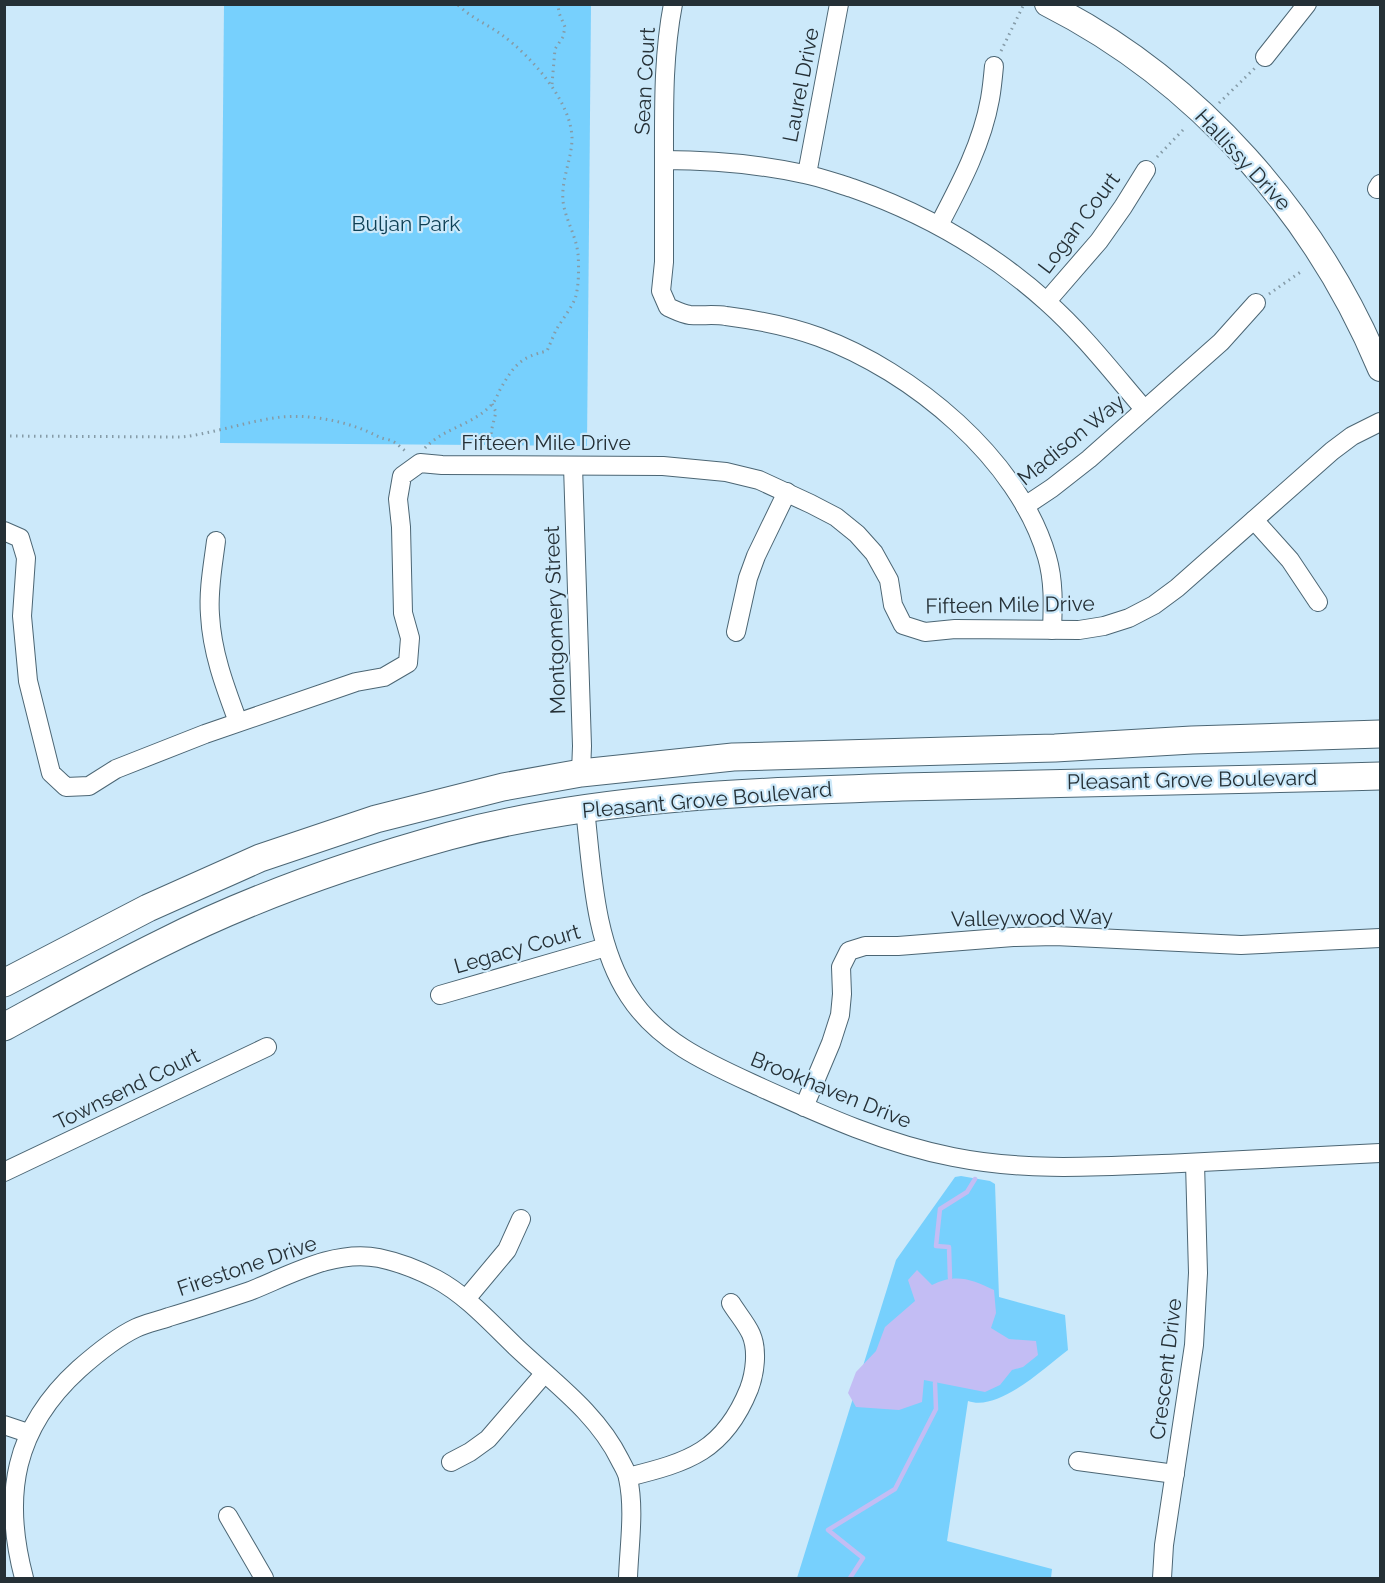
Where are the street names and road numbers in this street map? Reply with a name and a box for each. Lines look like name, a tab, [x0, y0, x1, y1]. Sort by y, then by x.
street label: Sean Court	[629, 26, 660, 136]
street label: Laurel Drive	[777, 26, 824, 144]
street label: Hallissy Drive	[1190, 104, 1297, 215]
street label: Logan Court	[1032, 167, 1125, 278]
street label: Madison Way	[1012, 389, 1129, 490]
street label: Fifteen Mile Drive	[461, 430, 631, 455]
street label: Montgomery Street	[539, 525, 570, 715]
street label: Fifteen Mile Drive	[925, 591, 1095, 618]
street label: Pleasant Grove Boulevard	[1067, 765, 1317, 794]
street label: Pleasant Grove Boulevard	[581, 776, 833, 823]
street label: Valleywood Way	[951, 904, 1113, 931]
street label: Legacy Court	[451, 919, 583, 978]
street label: Townsend Court	[50, 1043, 204, 1135]
street label: Brookhaven Drive	[747, 1046, 915, 1133]
street label: Firestone Drive	[174, 1230, 320, 1301]
street label: Crescent Drive	[1144, 1297, 1187, 1441]

